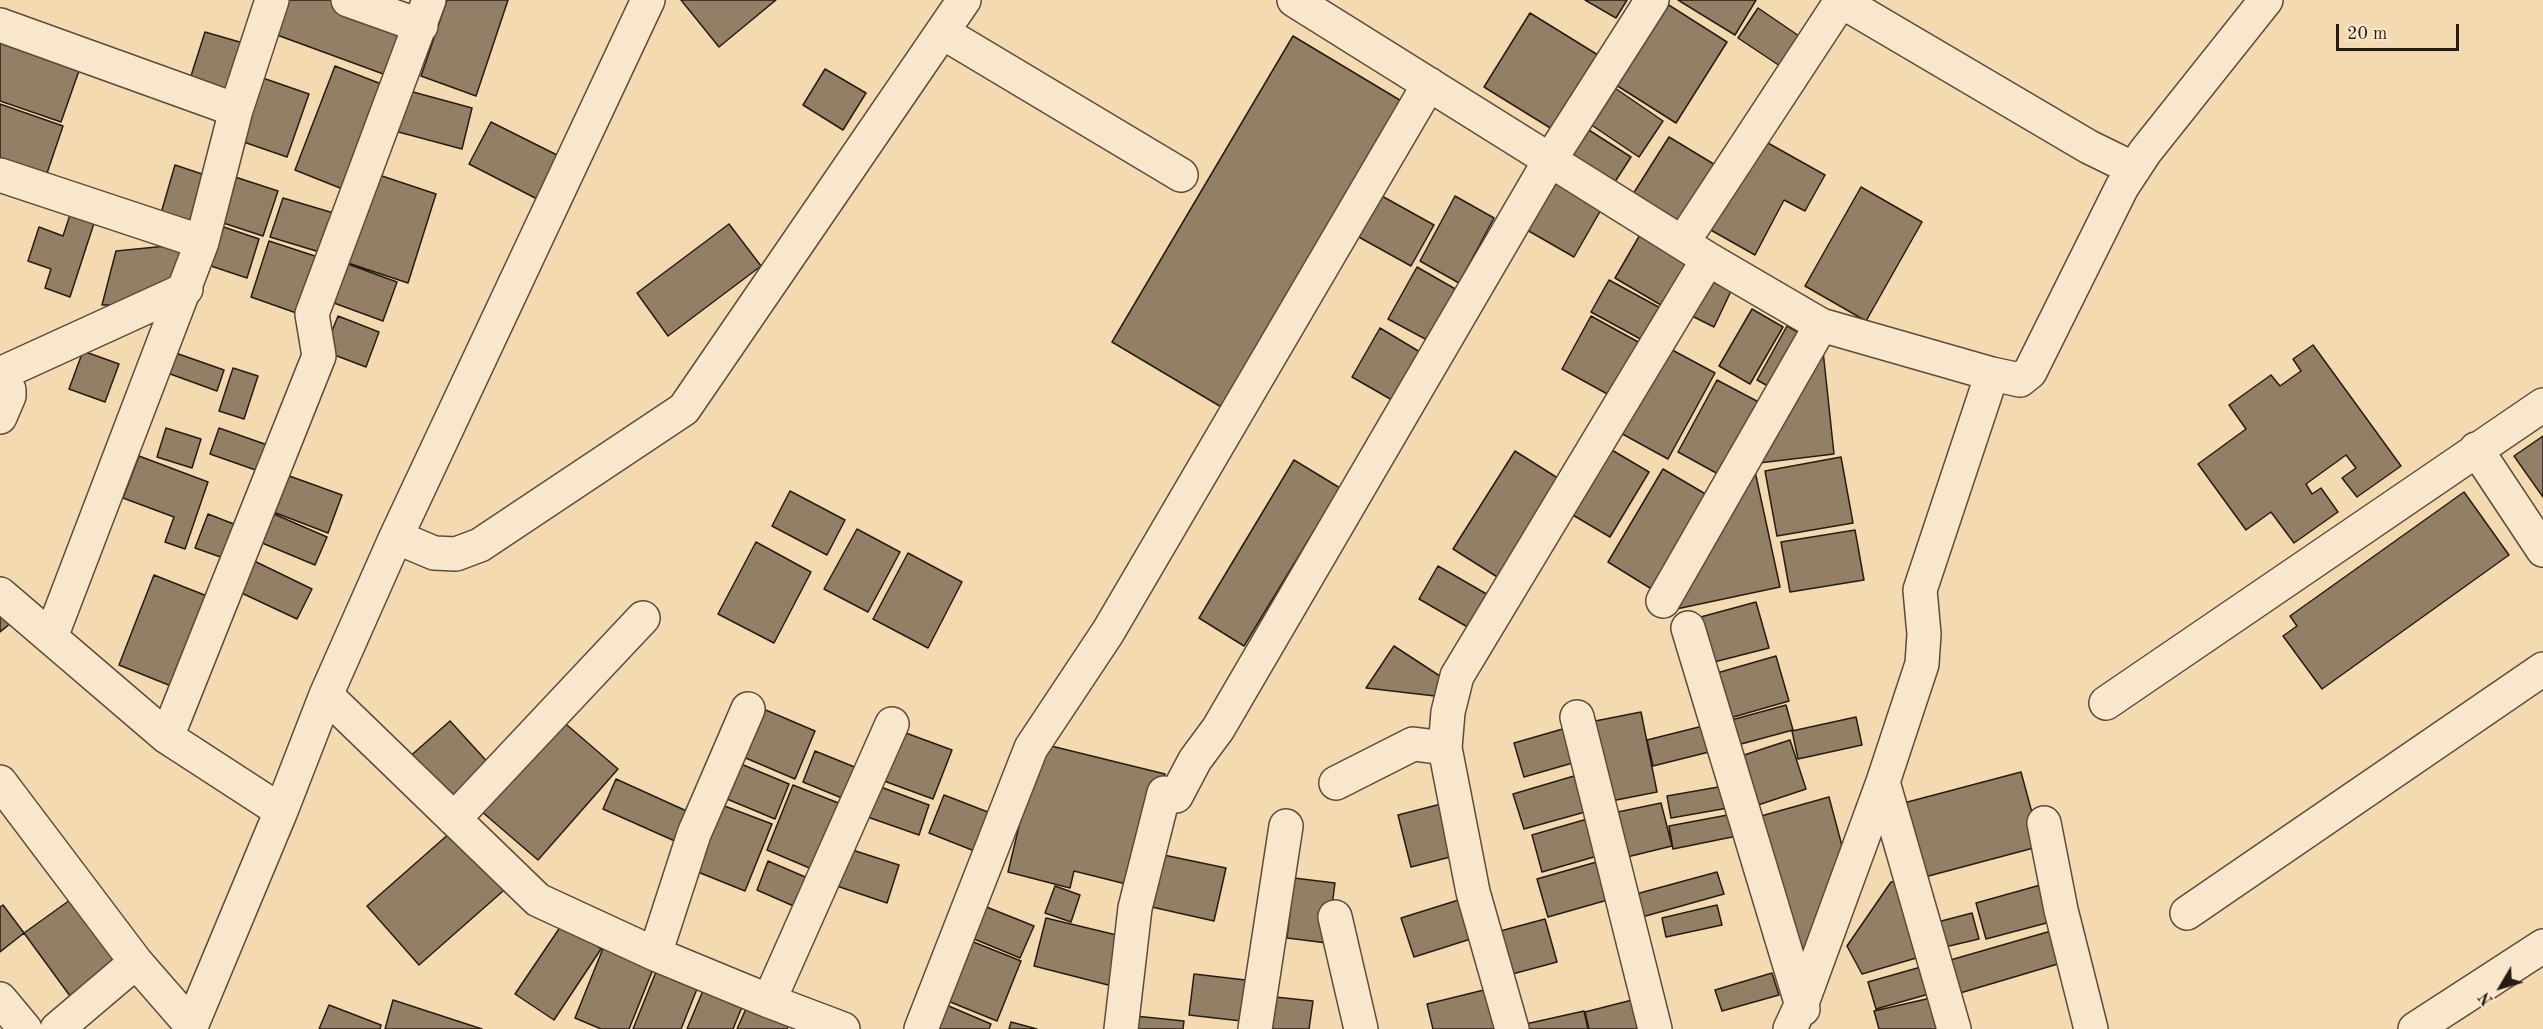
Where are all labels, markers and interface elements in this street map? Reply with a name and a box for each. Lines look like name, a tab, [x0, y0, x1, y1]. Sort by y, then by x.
scale bar	[2339, 12, 2462, 50]
text: 20 m	[2347, 25, 2387, 43]
north arrow	[2471, 957, 2531, 1017]
text: N	[2477, 988, 2497, 1008]

